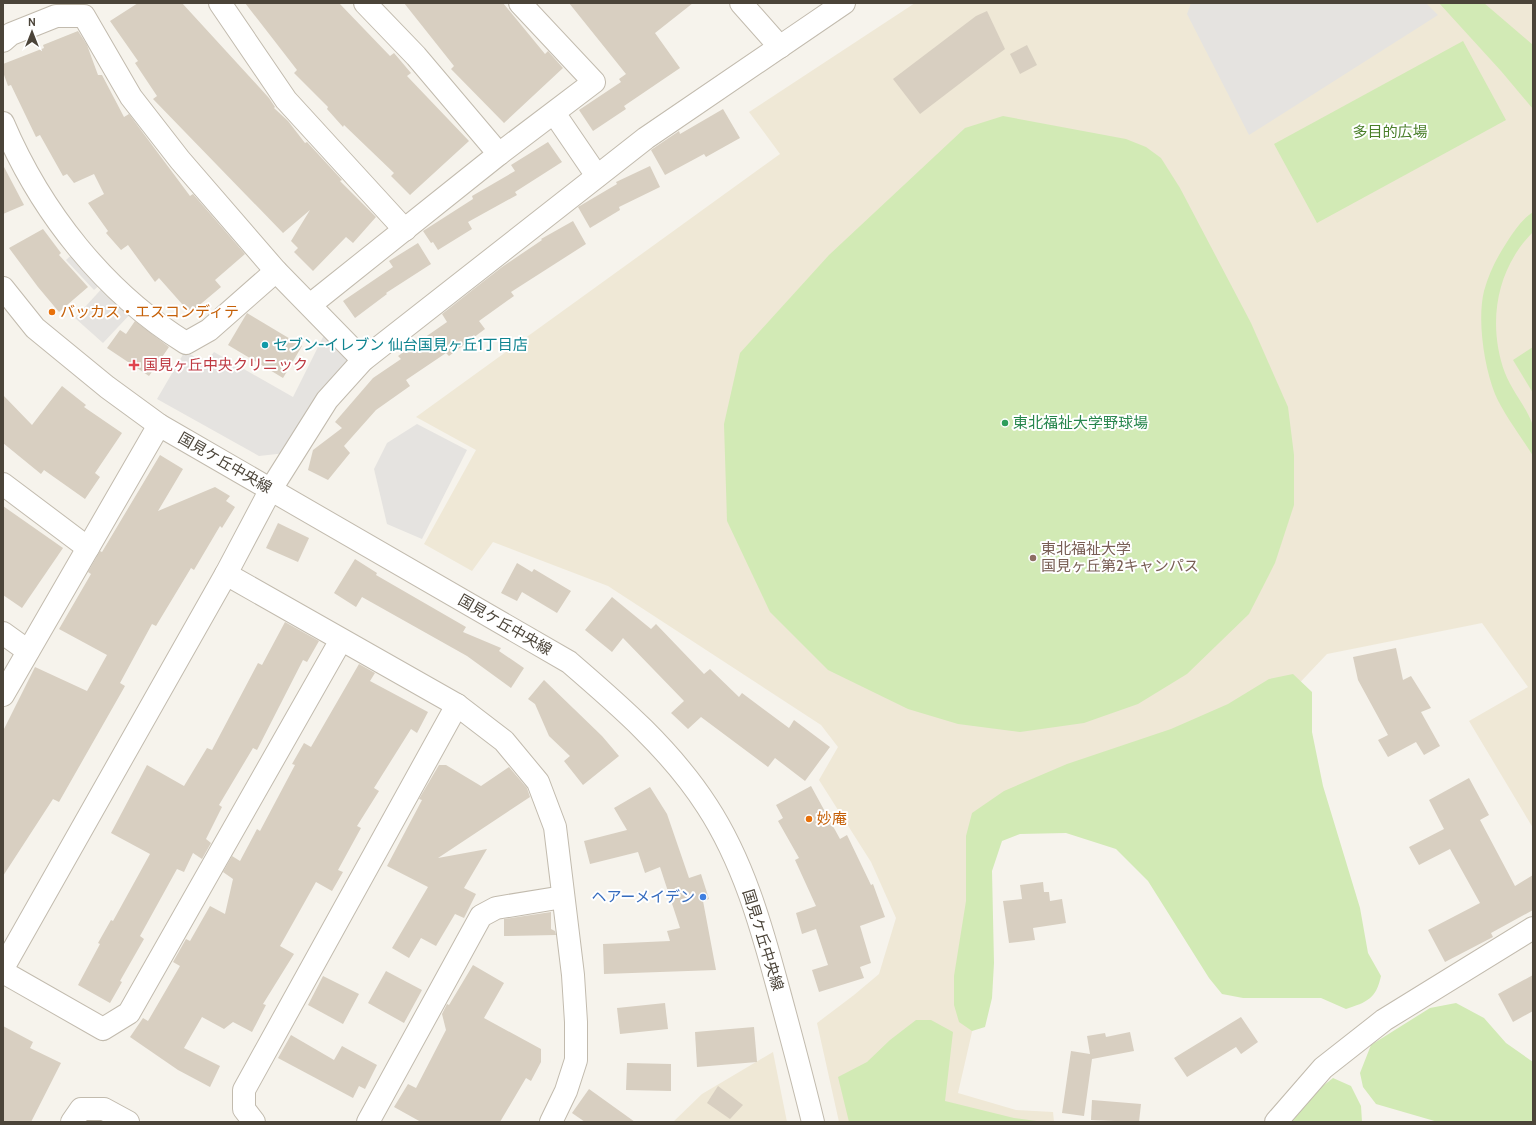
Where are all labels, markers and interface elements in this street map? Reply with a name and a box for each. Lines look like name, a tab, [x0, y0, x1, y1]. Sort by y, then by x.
north arrow	[12, 12, 52, 52]
text: N	[28, 15, 36, 29]
park label: 多目的広場	[1352, 123, 1428, 141]
place label: バッカス・エスコンディテ	[60, 303, 239, 321]
marker: バッカス・エスコンディテ	[47, 307, 57, 317]
place label: セブン-イレブン 仙台国見ヶ丘1丁目店	[273, 336, 528, 354]
marker: セブン-イレブン 仙台国見ヶ丘1丁目店	[260, 340, 270, 350]
place label: 国見ヶ丘中央クリニック	[143, 356, 308, 374]
marker: 国見ヶ丘中央クリニック	[128, 359, 140, 371]
place label: 東北福祉大学野球場	[1013, 414, 1148, 432]
marker: 東北福祉大学野球場	[1000, 418, 1010, 428]
street label: 国見ケ丘中央線	[175, 429, 275, 497]
place label: 東北福祉大学 国見ヶ丘第2キャンパス	[1041, 540, 1199, 575]
marker: 東北福祉大学 国見ヶ丘第2キャンパス	[1028, 553, 1038, 563]
street label: 国見ケ丘中央線	[455, 591, 555, 659]
place label: 妙庵	[817, 810, 847, 828]
marker: 妙庵	[804, 814, 814, 824]
street label: 国見ケ丘中央線	[739, 887, 787, 993]
place label: ヘアーメイデン	[591, 888, 695, 906]
marker: ヘアーメイデン	[698, 892, 708, 902]

